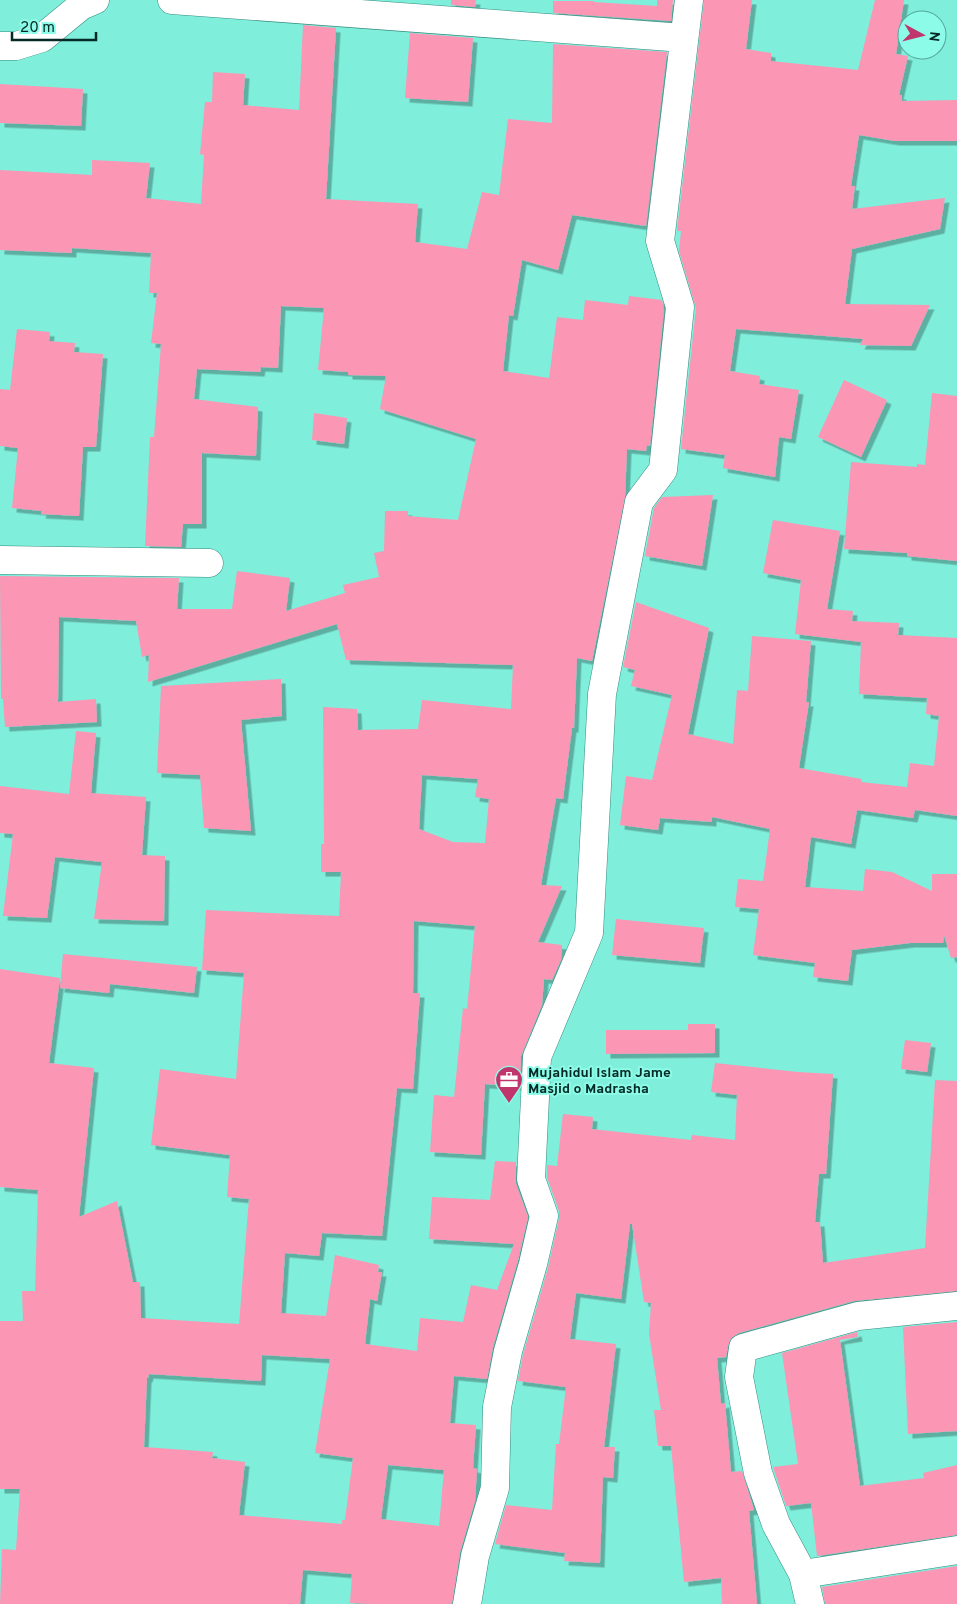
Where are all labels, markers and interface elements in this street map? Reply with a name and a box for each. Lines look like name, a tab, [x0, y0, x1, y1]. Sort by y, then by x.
scale bar	[12, 10, 96, 42]
north arrow	[897, 10, 947, 60]
text: 20 m	[20, 19, 55, 38]
text: N	[924, 30, 942, 42]
office icon: Mujahidul Islam Jame Masjid o Madrasha	[494, 1065, 524, 1104]
place label: Mujahidul Islam Jame Masjid o Madrasha	[528, 1065, 671, 1098]

